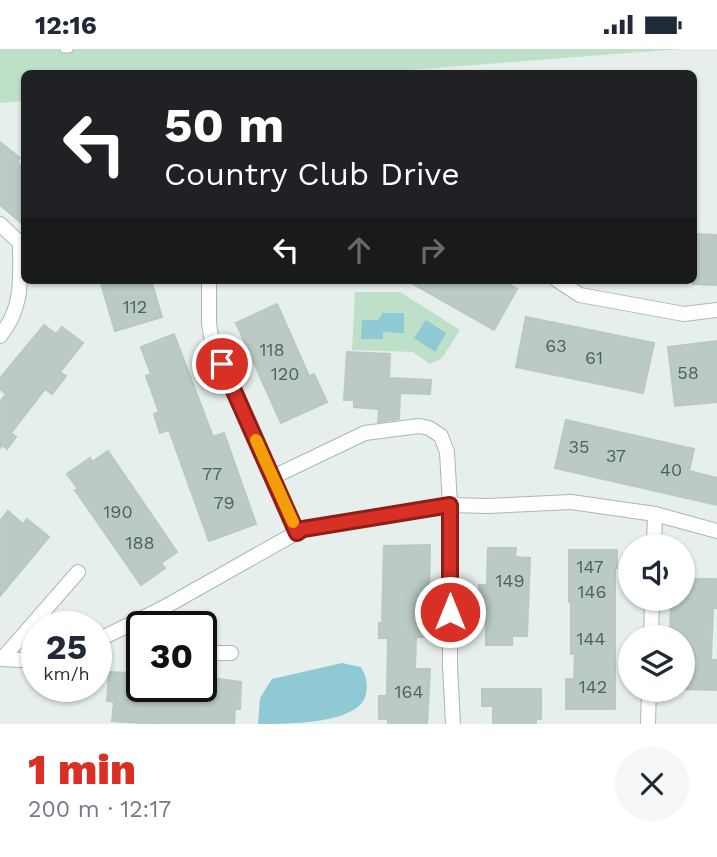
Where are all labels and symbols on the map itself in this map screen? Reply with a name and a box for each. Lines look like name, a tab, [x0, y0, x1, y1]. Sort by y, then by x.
house number: 112	[123, 296, 147, 317]
pin	[192, 334, 252, 394]
house number: 63	[545, 335, 567, 356]
house number: 118	[259, 339, 285, 360]
house number: 61	[585, 347, 603, 368]
house number: 58	[677, 362, 699, 383]
house number: 120	[271, 363, 299, 384]
house number: 35	[569, 436, 589, 457]
house number: 37	[606, 445, 626, 466]
house number: 40	[660, 459, 682, 480]
house number: 77	[202, 463, 222, 484]
house number: 79	[213, 492, 235, 513]
house number: 190	[103, 501, 133, 522]
house number: 188	[125, 532, 155, 553]
house number: 147	[576, 556, 604, 577]
house number: 149	[495, 570, 525, 591]
position arrow	[413, 575, 487, 649]
house number: 146	[578, 581, 606, 602]
speed limit sign: 30	[126, 611, 217, 702]
house number: 144	[576, 628, 606, 649]
house number: 142	[579, 676, 607, 697]
house number: 164	[395, 681, 423, 702]

